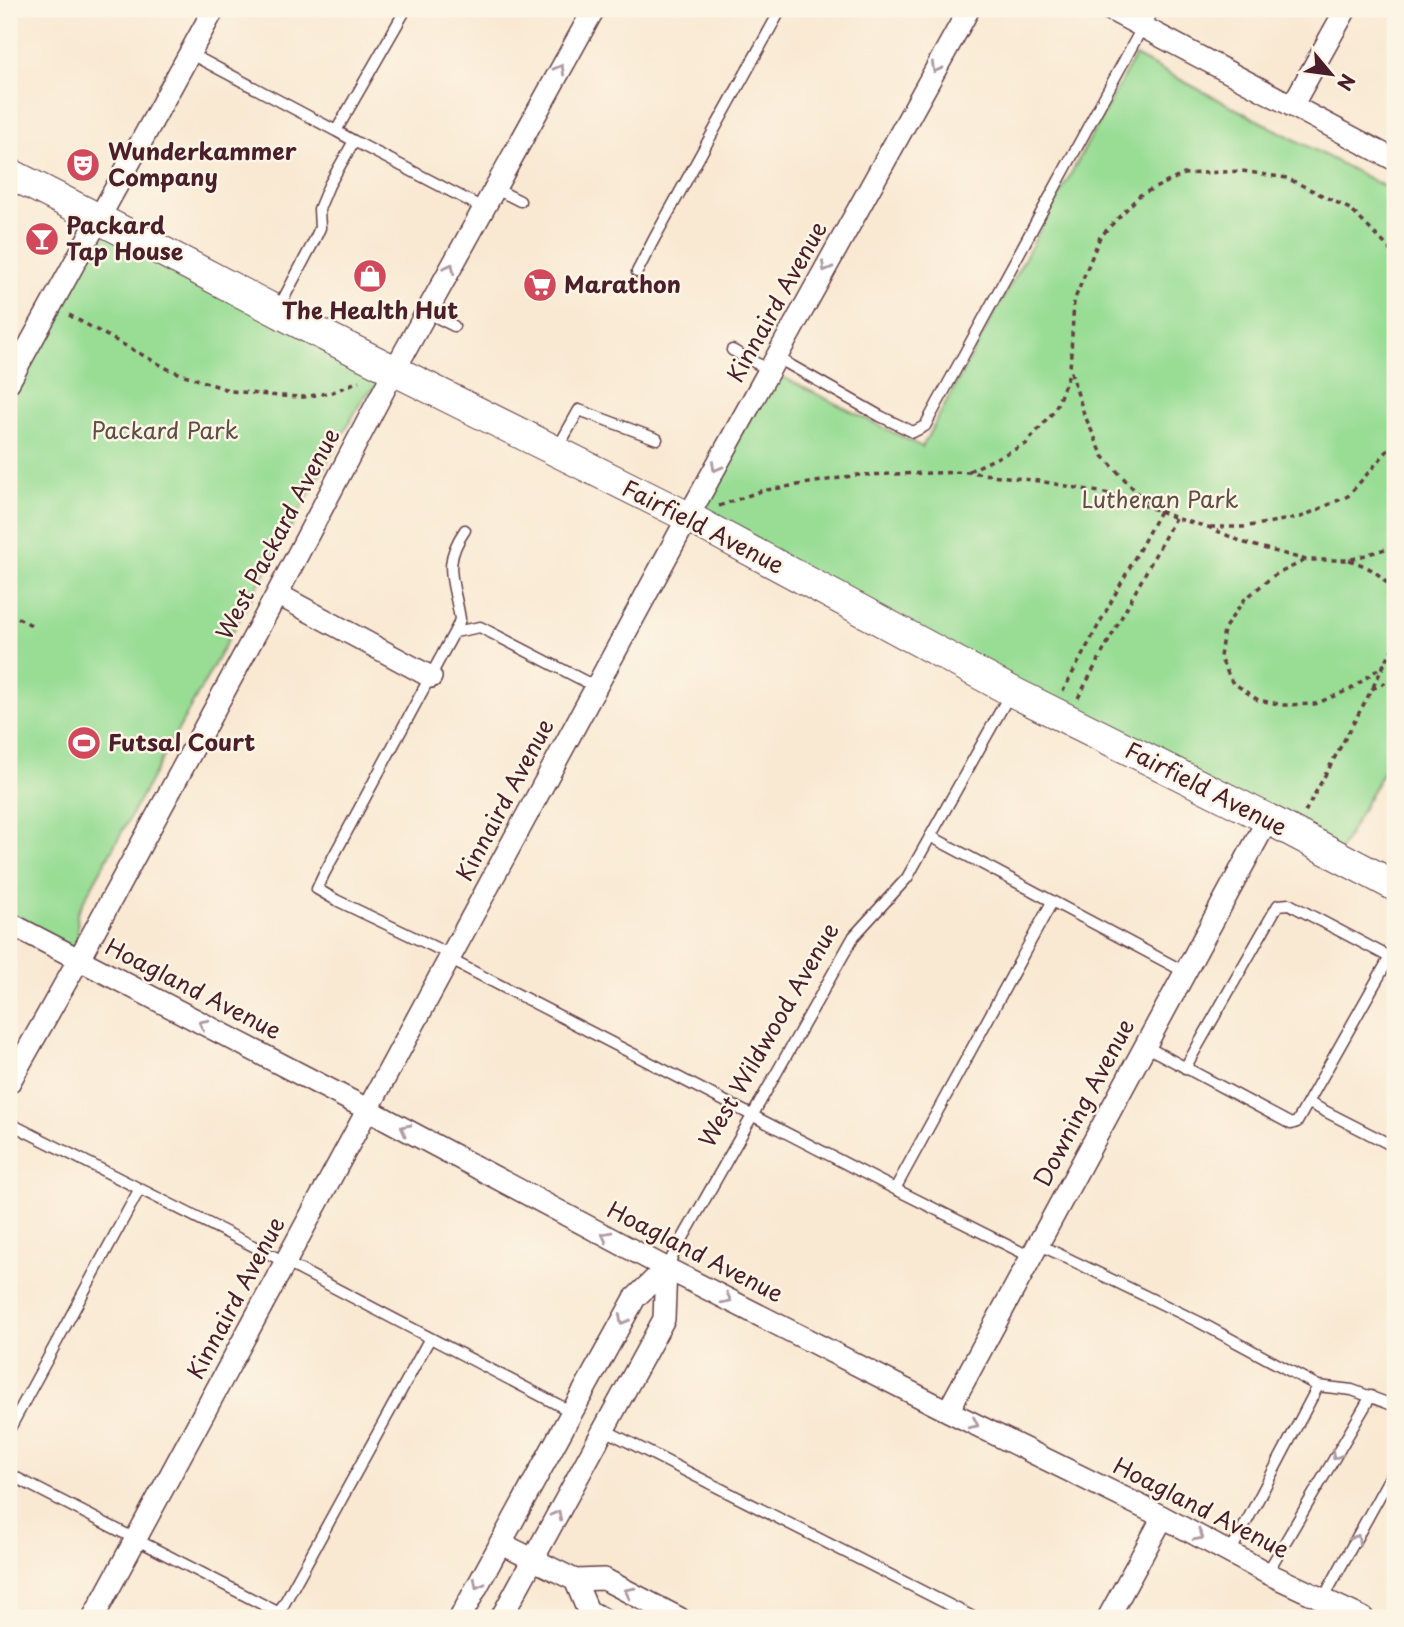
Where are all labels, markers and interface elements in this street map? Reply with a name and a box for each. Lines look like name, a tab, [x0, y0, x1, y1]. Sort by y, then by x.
north arrow	[1296, 38, 1366, 108]
one-way arrow	[931, 61, 944, 74]
one-way arrow	[552, 64, 565, 76]
text: N	[1331, 69, 1363, 96]
place label: Wunderkammer Company	[108, 133, 297, 194]
theatre icon: Wunderkammer Company	[64, 146, 102, 184]
place label: Packard Tap House	[66, 207, 184, 268]
street label: Kinnaird Avenue	[717, 214, 835, 388]
bar icon: Packard Tap House	[23, 220, 61, 258]
shop icon: The Health Hut	[351, 257, 389, 295]
one-way arrow	[821, 260, 834, 273]
one-way arrow	[442, 263, 455, 275]
supermarket icon: Marathon	[521, 266, 559, 304]
place label: Marathon	[564, 266, 681, 301]
place label: The Health Hut	[282, 292, 458, 327]
park label: Packard Park	[91, 412, 239, 447]
street label: West Packard Avenue	[206, 421, 347, 646]
one-way arrow	[711, 459, 724, 472]
street label: Fairfield Avenue	[617, 470, 791, 582]
park label: Lutheran Park	[1082, 481, 1239, 516]
street label: Kinnaird Avenue	[446, 712, 561, 887]
sports icon: Futsal Court	[65, 724, 103, 762]
place label: Futsal Court	[108, 724, 255, 759]
street label: Fairfield Avenue	[1120, 732, 1294, 844]
street label: West Wildwood Avenue	[689, 915, 846, 1153]
street label: Hoagland Avenue	[100, 928, 288, 1047]
street label: Downing Avenue	[1023, 1012, 1142, 1193]
one-way arrow	[198, 1018, 210, 1032]
one-way arrow	[400, 1124, 412, 1137]
street label: Hoagland Avenue	[602, 1191, 790, 1310]
street label: Kinnaird Avenue	[177, 1210, 292, 1385]
one-way arrow	[601, 1231, 613, 1244]
one-way arrow	[720, 1290, 732, 1304]
one-way arrow	[618, 1313, 631, 1325]
one-way arrow	[967, 1415, 979, 1429]
street label: Hoagland Avenue	[1108, 1447, 1296, 1566]
one-way arrow	[1331, 1448, 1344, 1461]
one-way arrow	[549, 1510, 562, 1522]
one-way arrow	[1192, 1528, 1204, 1542]
one-way arrow	[1348, 1533, 1361, 1546]
one-way arrow	[473, 1577, 486, 1589]
one-way arrow	[624, 1587, 636, 1600]

